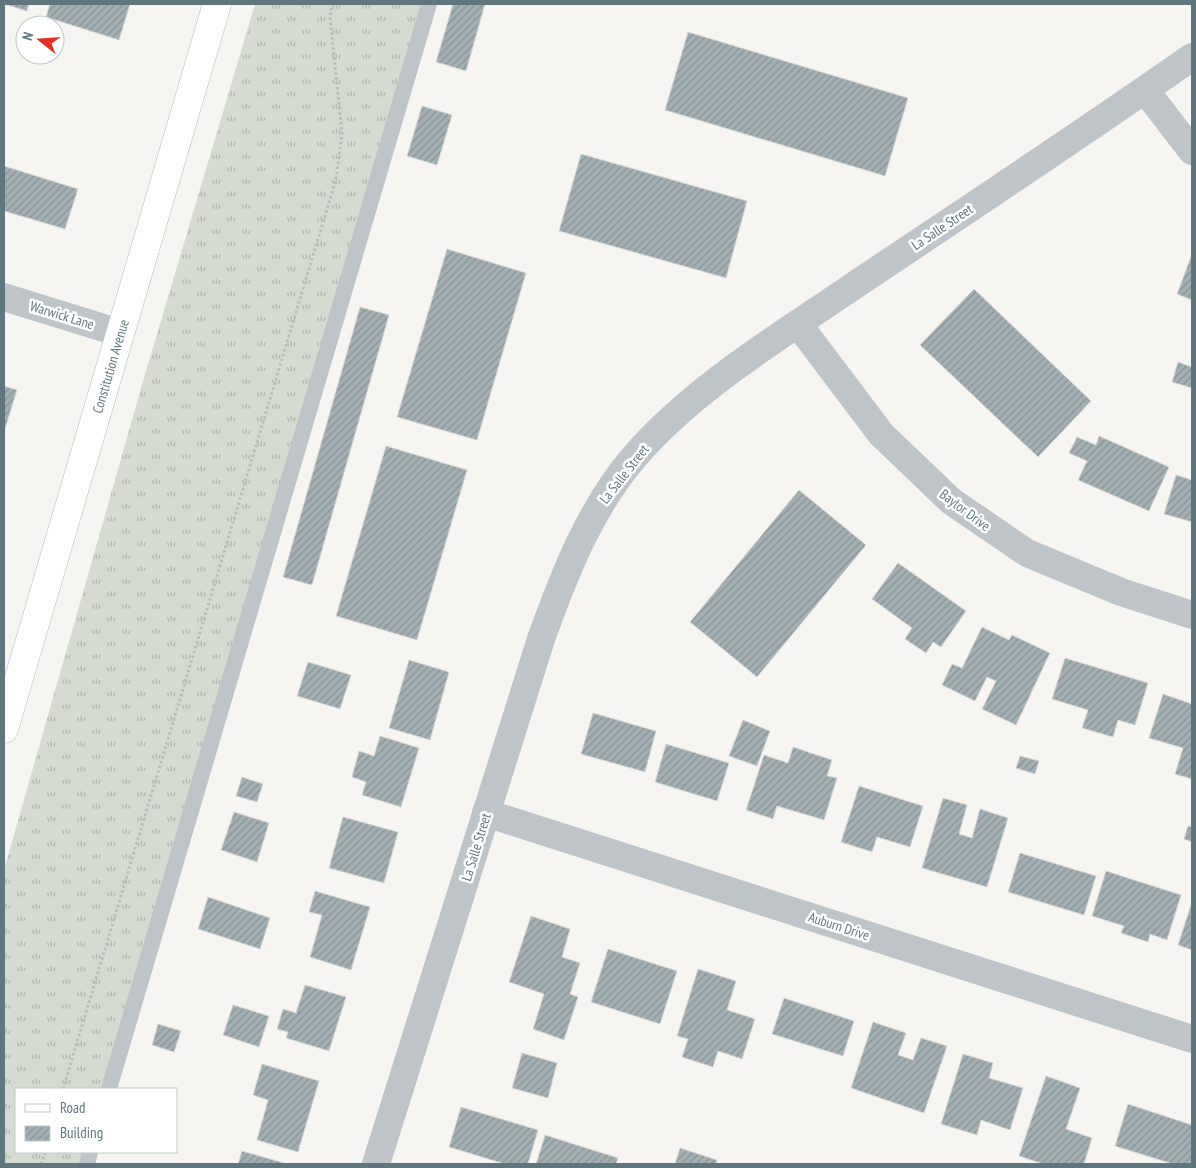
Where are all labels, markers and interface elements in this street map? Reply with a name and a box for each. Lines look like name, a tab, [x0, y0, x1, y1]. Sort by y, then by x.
north arrow	[15, 15, 65, 65]
text: N	[18, 30, 37, 42]
street label: La Salle Street	[908, 200, 976, 254]
street label: Warwick Lane	[28, 297, 96, 333]
street label: Constitution Avenue	[88, 317, 133, 415]
street label: La Salle Street	[595, 441, 653, 507]
street label: Baylor Drive	[936, 485, 994, 535]
street label: La Salle Street	[457, 811, 495, 883]
street label: Auburn Drive	[806, 908, 872, 944]
legend	[15, 1088, 178, 1153]
text: Road	[60, 1098, 86, 1117]
text: Building	[60, 1123, 103, 1142]

